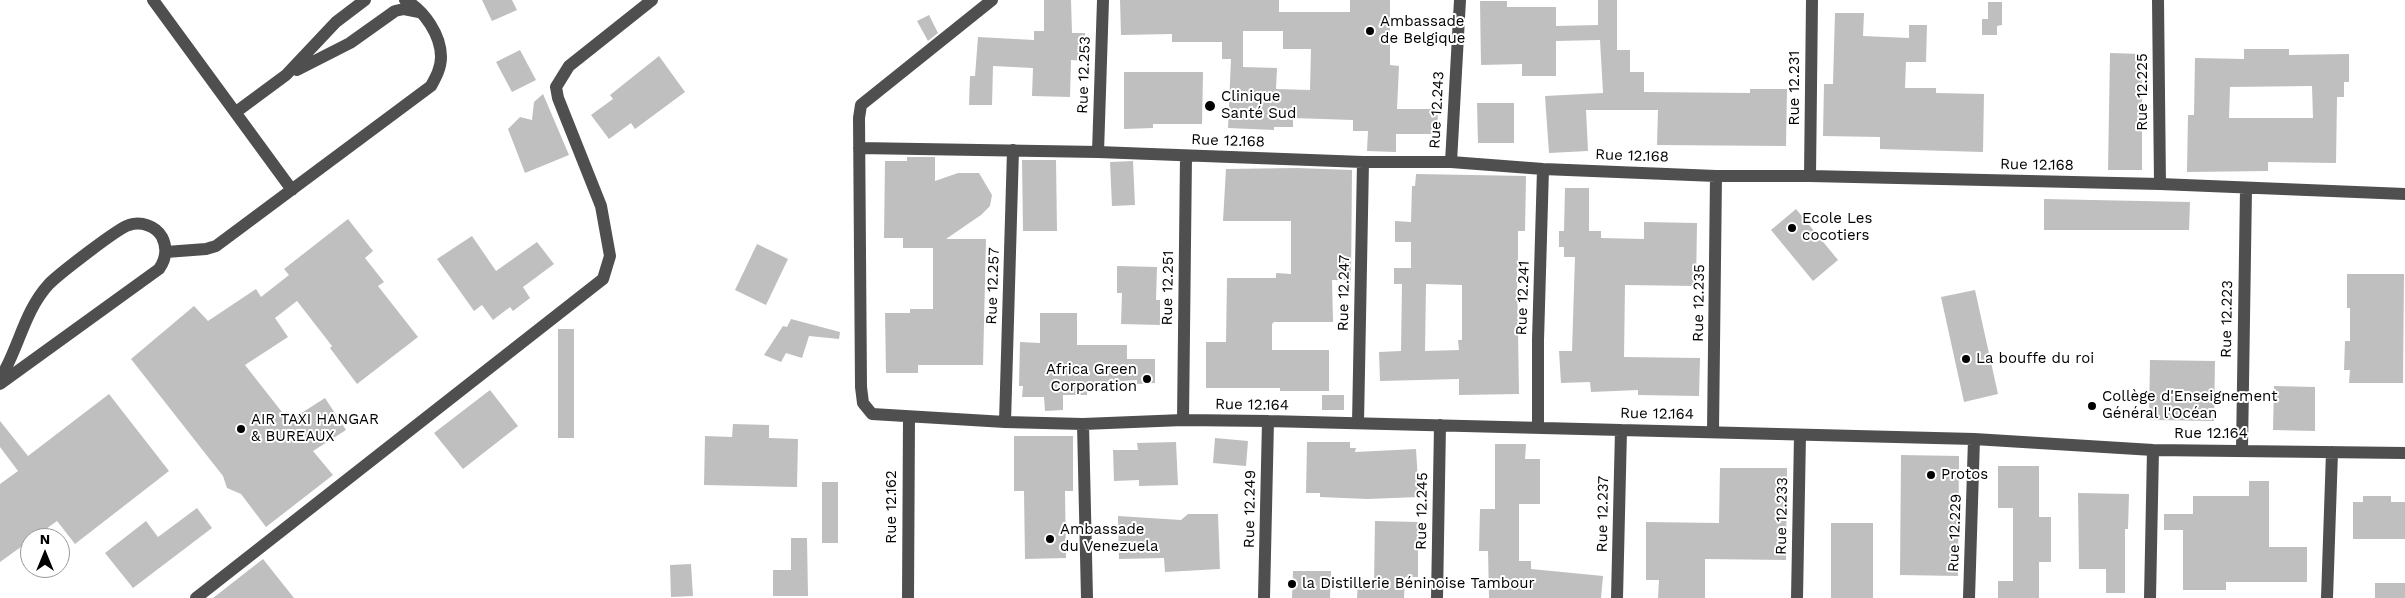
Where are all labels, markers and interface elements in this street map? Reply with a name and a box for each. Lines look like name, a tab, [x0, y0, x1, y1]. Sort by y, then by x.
place label: Ambassade de Belgique	[1380, 13, 1465, 48]
marker: Ambassade de Belgique	[1364, 25, 1376, 37]
street label: Rue 12.253	[1074, 36, 1094, 114]
street label: Rue 12.231	[1786, 51, 1804, 125]
street label: Rue 12.225	[2134, 53, 2152, 131]
street label: Rue 12.243	[1426, 71, 1448, 149]
place label: Clinique Santé Sud	[1221, 88, 1296, 123]
marker: Clinique Santé Sud	[1203, 99, 1217, 113]
street label: Rue 12.168	[1191, 131, 1265, 151]
street label: Rue 12.168	[1595, 146, 1669, 166]
street label: Rue 12.168	[2000, 155, 2074, 175]
place label: Ecole Les cocotiers	[1802, 210, 1872, 245]
marker: Ecole Les cocotiers	[1786, 222, 1798, 234]
street label: Rue 12.257	[983, 247, 1003, 325]
street label: Rue 12.251	[1158, 250, 1178, 326]
street label: Rue 12.247	[1334, 255, 1354, 331]
street label: Rue 12.241	[1513, 260, 1533, 336]
street label: Rue 12.235	[1689, 264, 1709, 342]
street label: Rue 12.223	[2217, 280, 2237, 358]
place label: La bouffe du roi	[1976, 350, 2094, 368]
marker: La bouffe du roi	[1960, 353, 1972, 365]
place label: Africa Green Corporation	[1046, 361, 1137, 396]
marker: Africa Green Corporation	[1141, 373, 1153, 385]
place label: Collège d'Enseignement Général l'Océan	[2102, 388, 2278, 423]
street label: Rue 12.164	[1215, 395, 1289, 415]
marker: Collège d'Enseignement Général l'Océan	[2086, 400, 2098, 412]
street label: Rue 12.164	[1620, 404, 1694, 424]
place label: AIR TAXI HANGAR & BUREAUX	[251, 411, 379, 446]
marker: AIR TAXI HANGAR & BUREAUX	[235, 423, 247, 435]
street label: Rue 12.164	[2174, 425, 2248, 443]
place label: Protos	[1941, 466, 1988, 484]
marker: Protos	[1925, 469, 1937, 481]
street label: Rue 12.162	[883, 470, 901, 544]
street label: Rue 12.249	[1240, 470, 1260, 548]
street label: Rue 12.245	[1412, 472, 1432, 550]
street label: Rue 12.237	[1593, 475, 1613, 553]
street label: Rue 12.233	[1772, 477, 1792, 555]
street label: Rue 12.229	[1945, 494, 1965, 572]
place label: Ambassade du Venezuela	[1060, 521, 1158, 556]
north arrow	[20, 528, 70, 578]
text: N	[40, 531, 50, 547]
marker: Ambassade du Venezuela	[1044, 533, 1056, 545]
place label: la Distillerie Béninoise Tambour	[1302, 575, 1535, 593]
marker: la Distillerie Béninoise Tambour	[1286, 578, 1298, 590]

